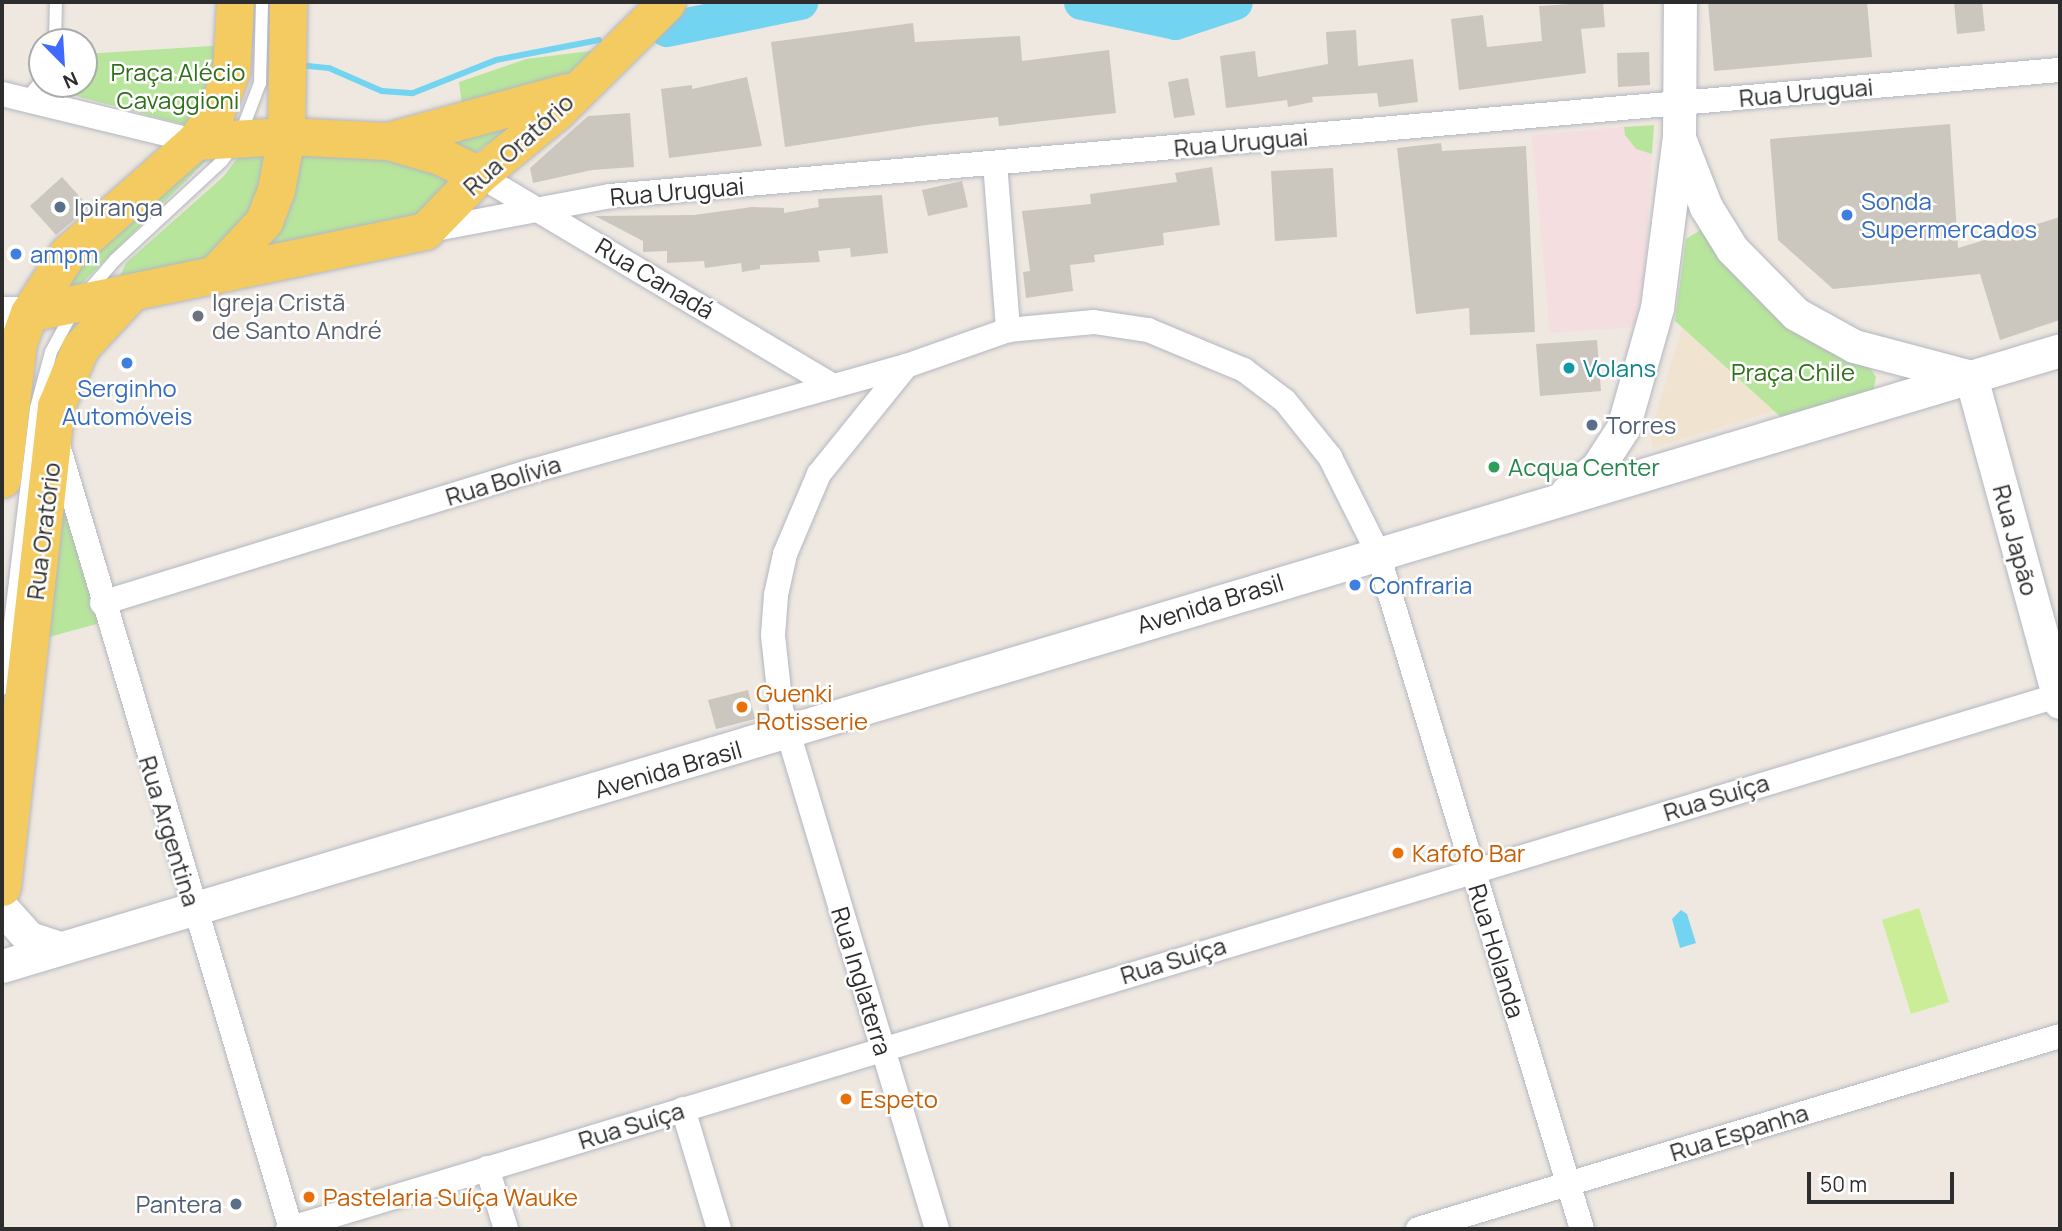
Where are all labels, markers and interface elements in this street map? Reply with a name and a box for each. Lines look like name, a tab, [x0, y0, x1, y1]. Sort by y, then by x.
north arrow	[28, 28, 98, 98]
park label: Praça Alécio Cavaggioni	[111, 58, 245, 114]
text: N	[59, 66, 82, 95]
street label: Rua Uruguai	[1738, 72, 1874, 112]
street label: Rua Oratório	[457, 87, 579, 201]
street label: Rua Uruguai	[1173, 122, 1309, 162]
street label: Rua Uruguai	[609, 171, 745, 211]
place label: Sonda Supermercados	[1861, 187, 2037, 243]
place label: Ipiranga	[74, 193, 163, 221]
marker: Ipiranga	[52, 199, 68, 215]
marker: Sonda Supermercados	[1839, 207, 1855, 223]
street label: Rua Canadá	[591, 231, 719, 325]
place label: ampm	[30, 240, 98, 268]
marker: ampm	[8, 246, 24, 262]
place label: Igreja Cristã de Santo André	[212, 288, 382, 344]
marker: Igreja Cristã de Santo André	[190, 308, 206, 324]
place label: Volans	[1583, 354, 1656, 382]
marker: Serginho Automóveis	[119, 355, 135, 371]
park label: Praça Chile	[1731, 358, 1855, 386]
marker: Volans	[1561, 360, 1577, 376]
place label: Serginho Automóveis	[62, 374, 192, 430]
place label: Torres	[1606, 411, 1676, 439]
marker: Torres	[1584, 417, 1600, 433]
street label: Rua Bolívia	[442, 449, 564, 511]
place label: Acqua Center	[1508, 453, 1660, 481]
marker: Acqua Center	[1486, 459, 1502, 475]
street label: Rua Oratório	[20, 461, 66, 601]
street label: Rua Japão	[1987, 481, 2045, 599]
street label: Avenida Brasil	[1133, 567, 1287, 639]
place label: Confraria	[1369, 571, 1472, 599]
marker: Confraria	[1347, 577, 1363, 593]
place label: Guenki Rotisserie	[756, 679, 868, 735]
marker: Guenki Rotisserie	[734, 699, 750, 715]
street label: Avenida Brasil	[591, 734, 745, 804]
street label: Rua Argentina	[133, 752, 207, 910]
street label: Rua Suíça	[1660, 767, 1772, 827]
place label: Kafofo Bar	[1412, 839, 1526, 867]
marker: Kafofo Bar	[1390, 845, 1406, 861]
street label: Rua Holanda	[1463, 880, 1531, 1022]
street label: Rua Inglaterra	[826, 903, 898, 1059]
street label: Rua Suíça	[1117, 930, 1229, 990]
place label: Espeto	[860, 1085, 938, 1113]
marker: Espeto	[838, 1091, 854, 1107]
street label: Rua Suíça	[575, 1095, 687, 1155]
street label: Rua Espanha	[1666, 1097, 1812, 1167]
scale bar	[1810, 1158, 1957, 1202]
text: 50 m	[1820, 1170, 1867, 1198]
place label: Pastelaria Suíça Wauke	[323, 1183, 578, 1211]
marker: Pastelaria Suíça Wauke	[301, 1189, 317, 1205]
place label: Pantera	[136, 1190, 222, 1218]
marker: Pantera	[228, 1196, 244, 1212]

